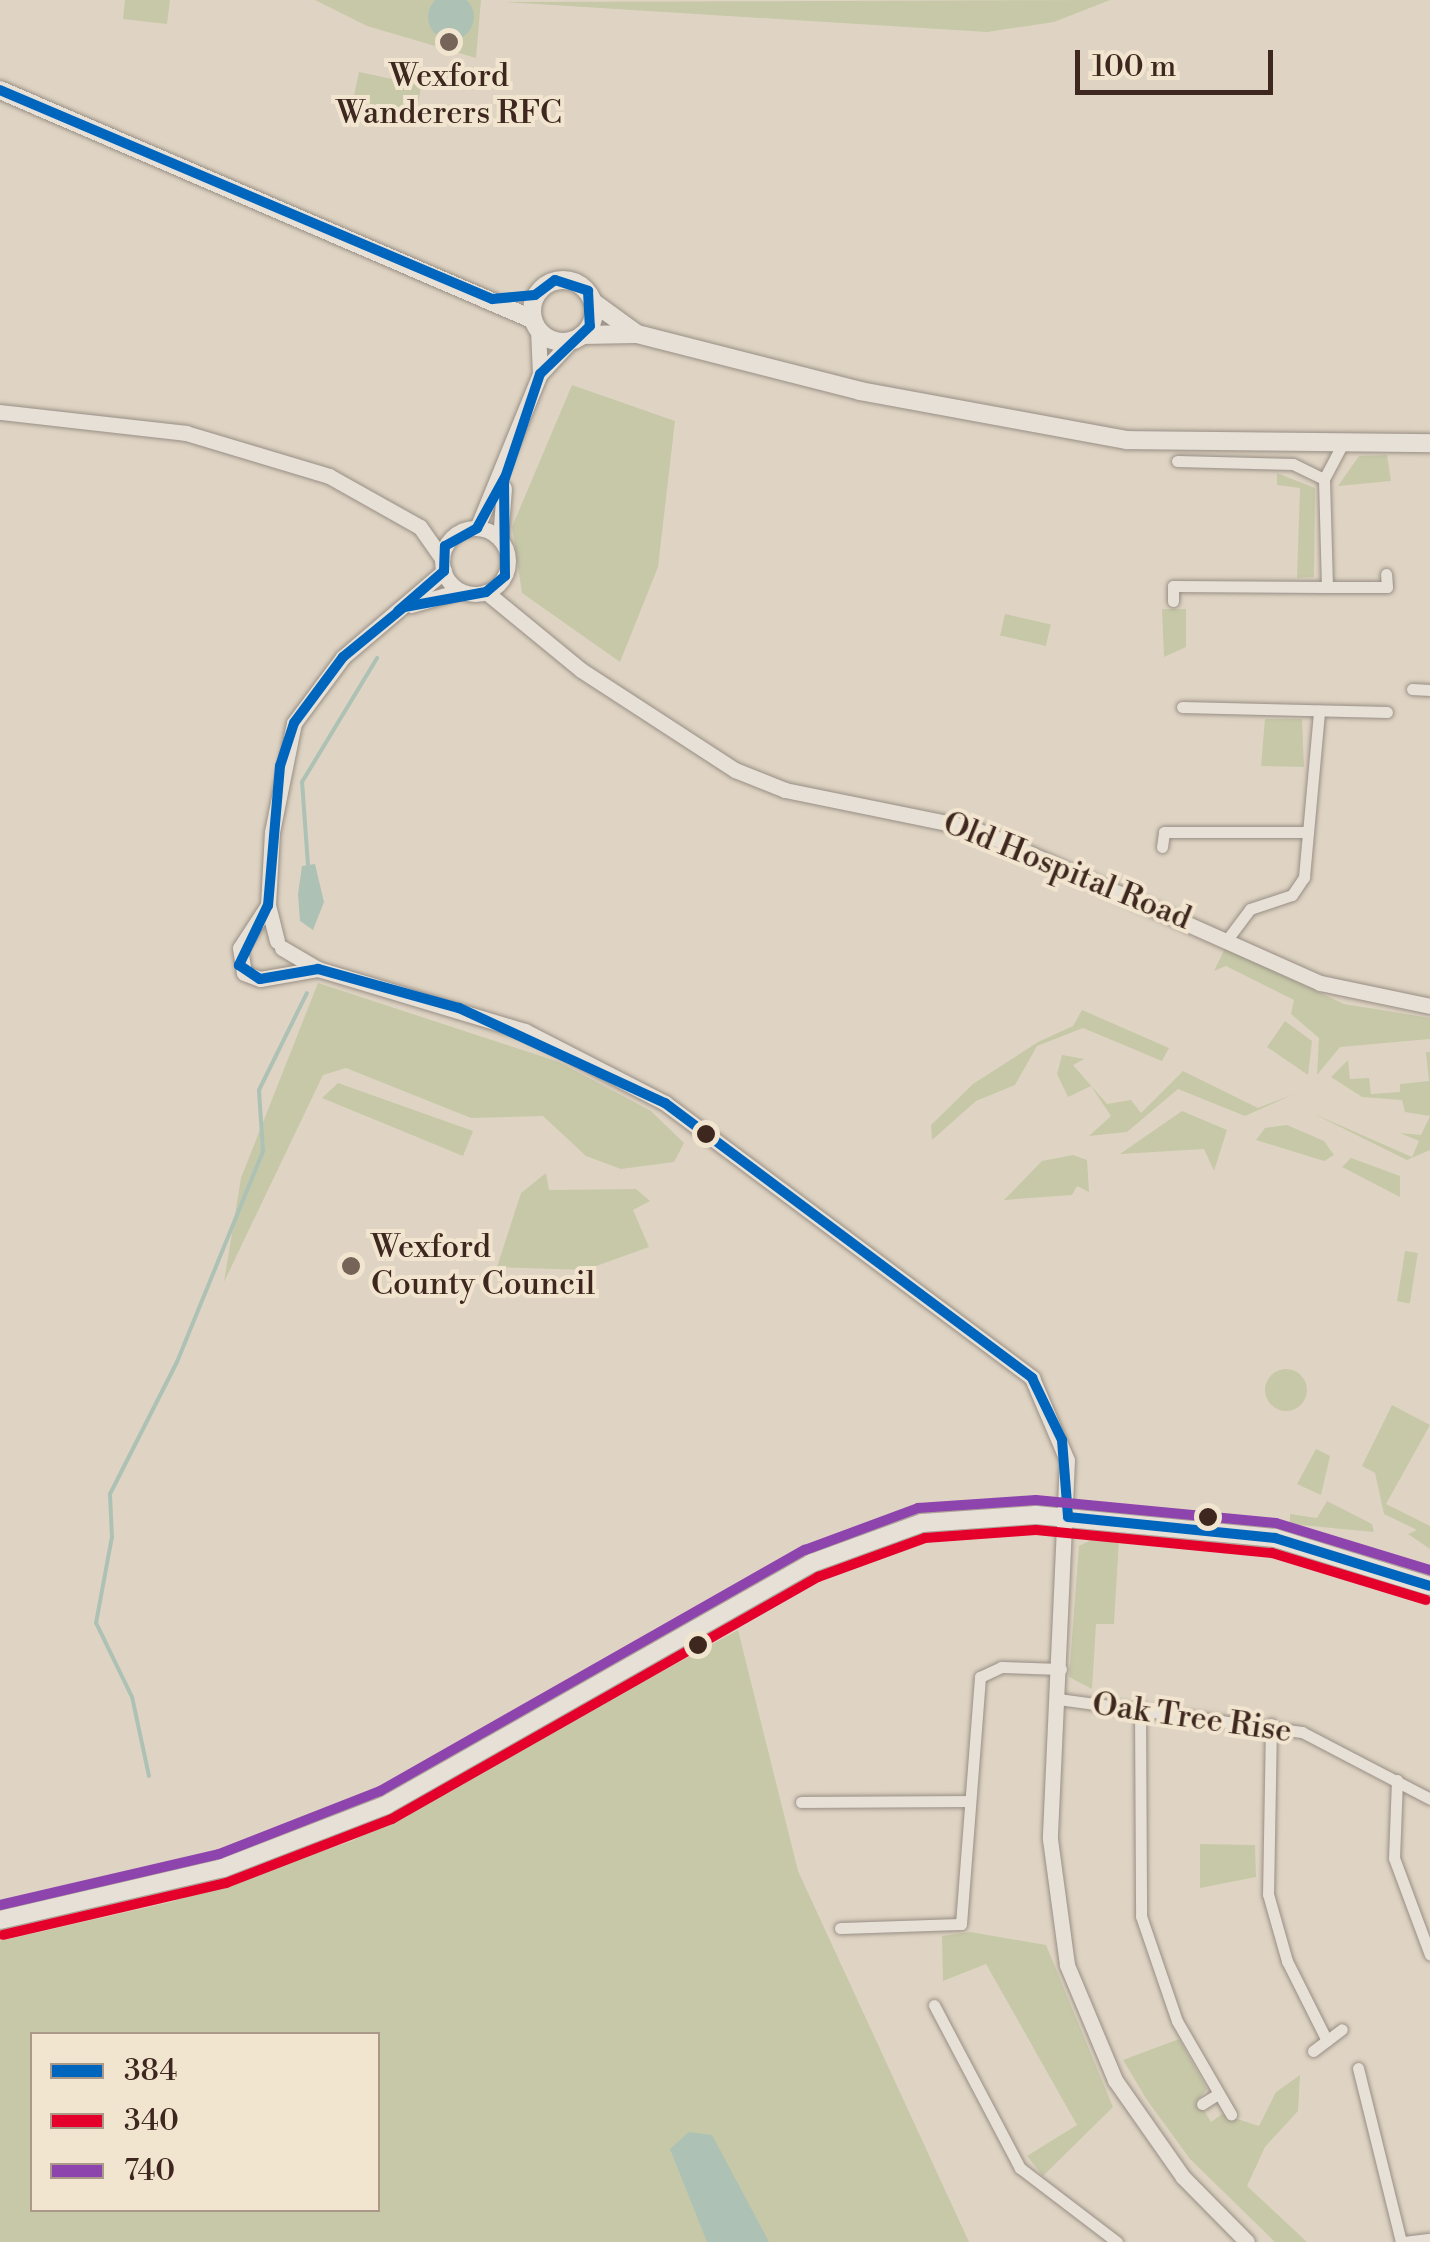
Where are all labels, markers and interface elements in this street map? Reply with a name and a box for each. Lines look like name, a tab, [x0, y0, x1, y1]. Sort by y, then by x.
scale bar	[1080, 30, 1278, 92]
marker: Wexford Wanderers RFC	[438, 31, 460, 53]
text: 100 m	[1092, 48, 1176, 86]
place label: Wexford Wanderers RFC	[336, 58, 562, 133]
street label: Old Hospital Road	[937, 804, 1197, 938]
unlabelled marker	[696, 1124, 716, 1144]
place label: Wexford County Council	[371, 1229, 595, 1304]
marker: Wexford County Council	[340, 1255, 362, 1277]
unlabelled marker	[1198, 1507, 1218, 1527]
unlabelled marker	[688, 1635, 708, 1655]
street label: Oak Tree Rise	[1090, 1685, 1294, 1751]
legend	[30, 2032, 380, 2212]
text: 384	[124, 2052, 177, 2090]
text: 340	[124, 2102, 179, 2140]
text: 740	[124, 2152, 175, 2190]

